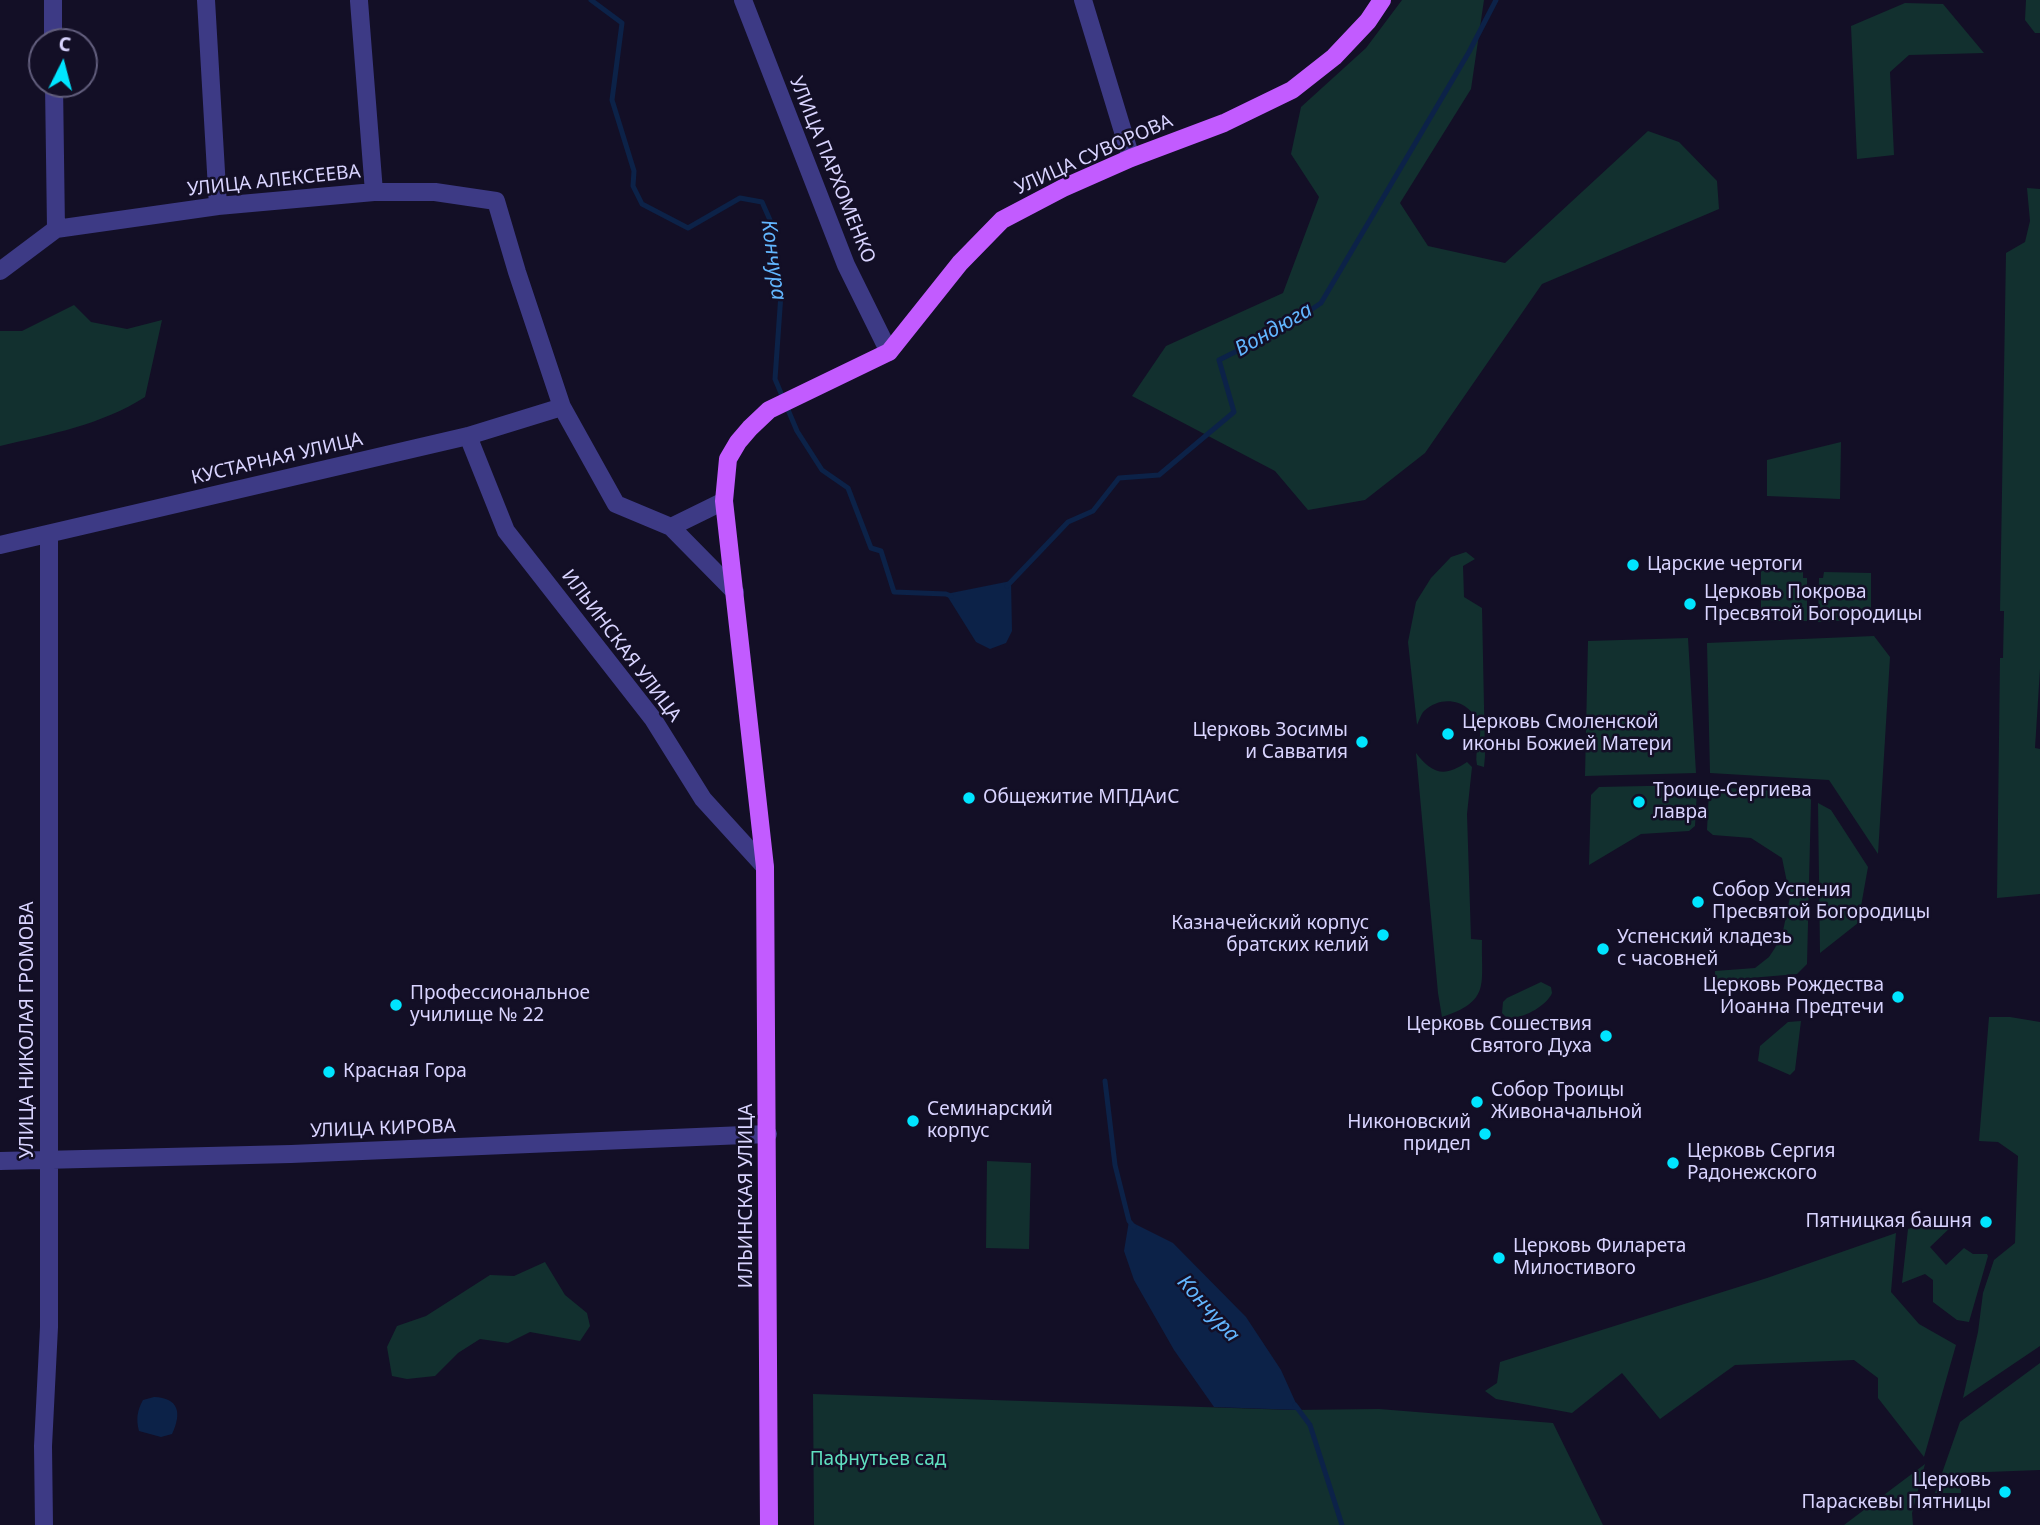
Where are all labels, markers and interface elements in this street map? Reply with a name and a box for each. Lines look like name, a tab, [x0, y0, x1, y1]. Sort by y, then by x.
north arrow	[28, 28, 98, 98]
text: С	[58, 31, 72, 58]
street label: УЛИЦА ПАРХОМЕНКО	[784, 73, 880, 267]
street label: УЛИЦА СУВОРОВА	[1012, 110, 1176, 200]
street label: УЛИЦА АЛЕКСЕЕВА	[186, 161, 362, 201]
water label: Кончура	[755, 218, 791, 302]
water label: Вондюга	[1231, 298, 1317, 362]
street label: КУСТАРНАЯ УЛИЦА	[189, 428, 365, 490]
place label: Царские чертоги	[1647, 554, 1803, 576]
marker: Царские чертоги	[1625, 557, 1641, 573]
street label: ИЛЬИНСКАЯ УЛИЦА	[556, 565, 686, 727]
place label: Церковь Покрова Пресвятой Богородицы	[1704, 582, 1922, 626]
marker: Церковь Покрова Пресвятой Богородицы	[1682, 596, 1698, 612]
place label: Церковь Смоленской иконы Божией Матери	[1462, 712, 1672, 756]
place label: Церковь Зосимы и Савватия	[1192, 720, 1348, 764]
marker: Церковь Смоленской иконы Божией Матери	[1440, 726, 1456, 742]
marker: Церковь Зосимы и Савватия	[1354, 734, 1370, 750]
place label: Троице-Сергиева лавра	[1653, 780, 1812, 824]
place label: Общежитие МПДАиС	[983, 787, 1179, 809]
marker: Общежитие МПДАиС	[961, 790, 977, 806]
marker: Троице-Сергиева лавра	[1631, 794, 1647, 810]
place label: Собор Успения Пресвятой Богородицы	[1712, 880, 1930, 924]
marker: Собор Успения Пресвятой Богородицы	[1690, 894, 1706, 910]
street label: УЛИЦА НИКОЛАЯ ГРОМОВА	[17, 901, 39, 1159]
place label: Казначейский корпус братских келий	[1171, 913, 1369, 957]
marker: Казначейский корпус братских келий	[1375, 927, 1391, 943]
place label: Успенский кладезь с часовней	[1617, 927, 1792, 971]
marker: Успенский кладезь с часовней	[1595, 941, 1611, 957]
place label: Церковь Рождества Иоанна Предтечи	[1703, 975, 1884, 1019]
place label: Профессиональное училище № 22	[410, 983, 590, 1027]
marker: Церковь Рождества Иоанна Предтечи	[1890, 989, 1906, 1005]
marker: Профессиональное училище № 22	[388, 997, 404, 1013]
place label: Церковь Сошествия Святого Духа	[1406, 1014, 1592, 1058]
marker: Церковь Сошествия Святого Духа	[1598, 1028, 1614, 1044]
place label: Красная Гора	[343, 1061, 467, 1083]
marker: Красная Гора	[321, 1064, 337, 1080]
place label: Собор Троицы Живоначальной	[1491, 1080, 1642, 1124]
marker: Собор Троицы Живоначальной	[1469, 1094, 1485, 1110]
place label: Семинарский корпус	[927, 1099, 1053, 1143]
street label: ИЛЬИНСКАЯ УЛИЦА	[736, 1104, 758, 1288]
place label: Никоновский придел	[1347, 1112, 1471, 1156]
marker: Семинарский корпус	[905, 1113, 921, 1129]
street label: УЛИЦА КИРОВА	[310, 1115, 456, 1143]
marker: Никоновский придел	[1477, 1126, 1493, 1142]
place label: Церковь Сергия Радонежского	[1687, 1141, 1835, 1185]
marker: Церковь Сергия Радонежского	[1665, 1155, 1681, 1171]
place label: Пятницкая башня	[1805, 1211, 1972, 1233]
marker: Пятницкая башня	[1978, 1214, 1994, 1230]
place label: Церковь Филарета Милостивого	[1513, 1236, 1686, 1280]
marker: Церковь Филарета Милостивого	[1491, 1250, 1507, 1266]
water label: Кончура	[1171, 1270, 1245, 1348]
park label: Пафнутьев сад	[810, 1449, 946, 1471]
place label: Церковь Параскевы Пятницы	[1802, 1470, 1991, 1514]
marker: Церковь Параскевы Пятницы	[1997, 1484, 2013, 1500]

